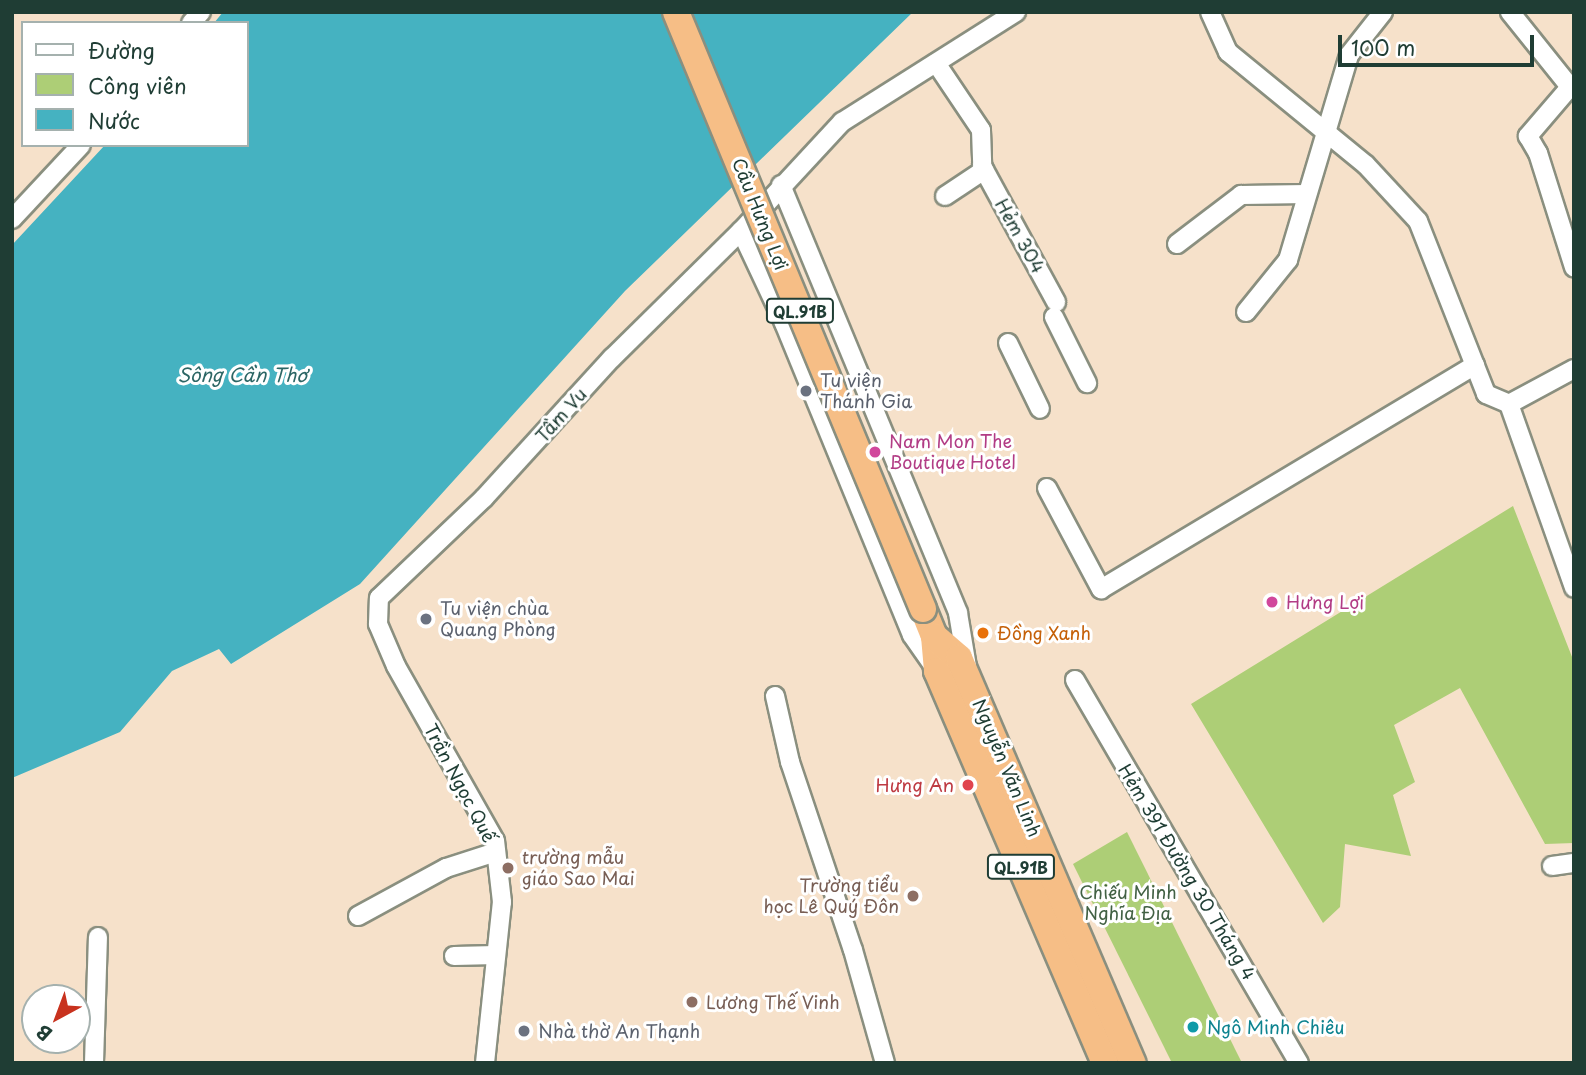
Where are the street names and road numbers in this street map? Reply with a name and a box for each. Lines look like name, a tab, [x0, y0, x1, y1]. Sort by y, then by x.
street label: Cầu Hưng Lợi	[728, 155, 792, 273]
street label: Hẻm 304	[991, 195, 1049, 277]
road number: QL.91B	[765, 298, 835, 324]
street label: Tầm Vu	[531, 384, 591, 446]
street label: Nguyễn Văn Linh	[968, 696, 1046, 840]
street label: Trần Ngọc Quế	[420, 720, 500, 846]
street label: Hẻm 391 Đường 30 Tháng 4	[1114, 761, 1260, 983]
road number: QL.91B	[986, 854, 1056, 880]

